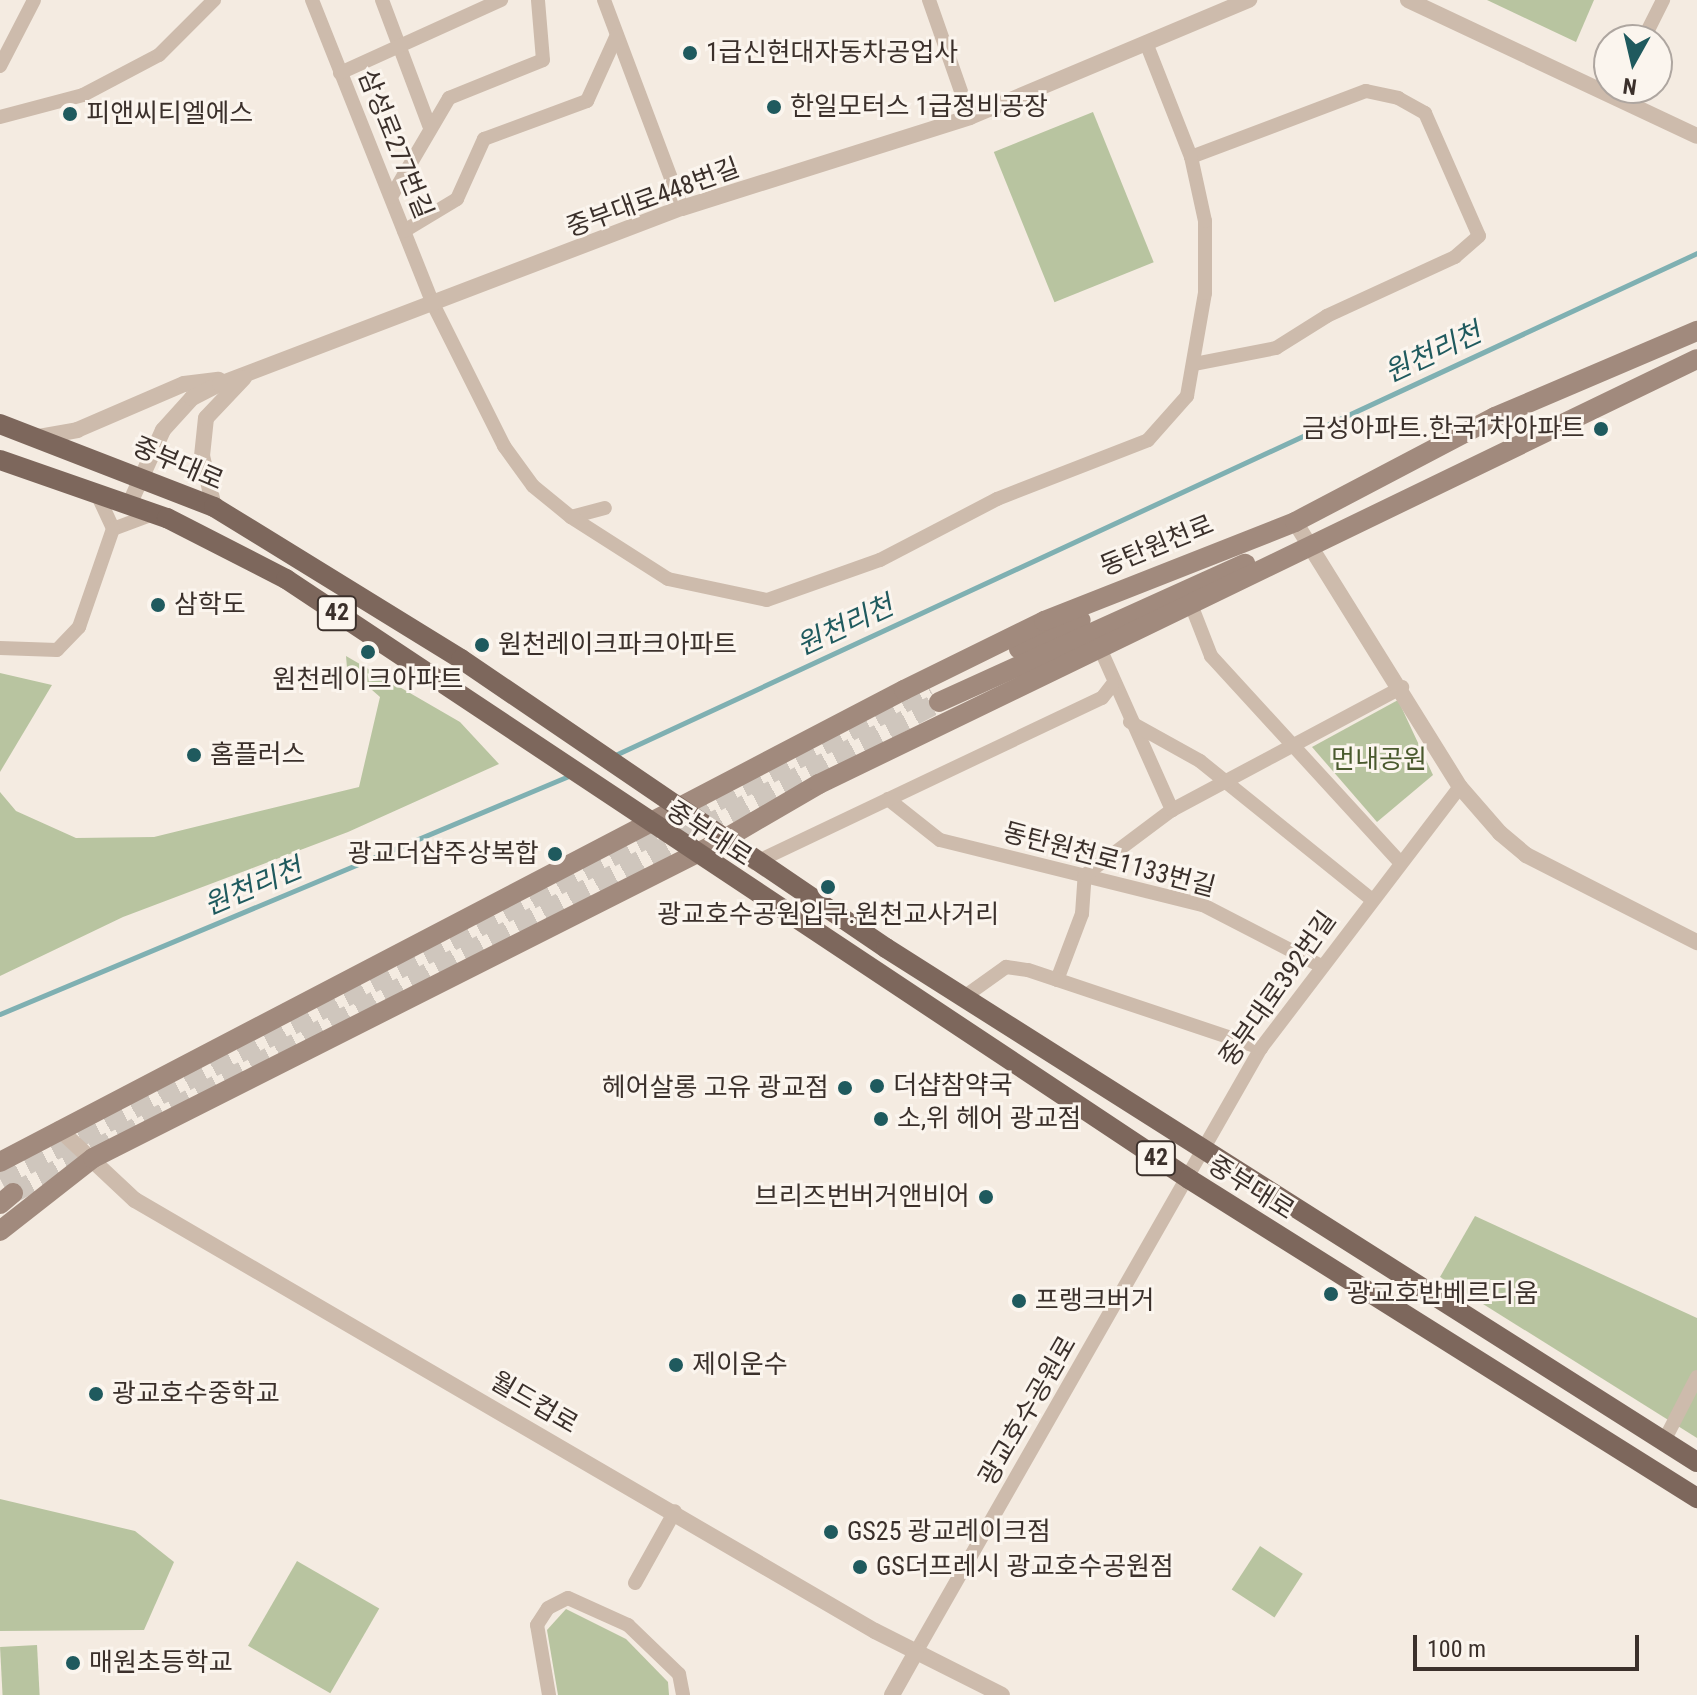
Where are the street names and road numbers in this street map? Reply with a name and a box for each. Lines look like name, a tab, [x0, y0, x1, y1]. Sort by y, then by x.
street label: 삼성로277번길	[351, 65, 439, 223]
street label: 중부대로448번길	[562, 152, 744, 244]
street label: 중부대로	[128, 431, 228, 497]
street label: 동탄원천로	[1096, 509, 1218, 583]
road number: 42	[315, 593, 359, 633]
street label: 중부대로	[660, 795, 758, 873]
street label: 동탄원천로1133번길	[999, 817, 1219, 903]
street label: 중부대로392번길	[1213, 905, 1343, 1073]
road number: 42	[1134, 1138, 1178, 1178]
street label: 중부대로	[1202, 1149, 1300, 1227]
street label: 광교호수공원로	[973, 1331, 1083, 1491]
street label: 월드컵로	[485, 1366, 583, 1440]

